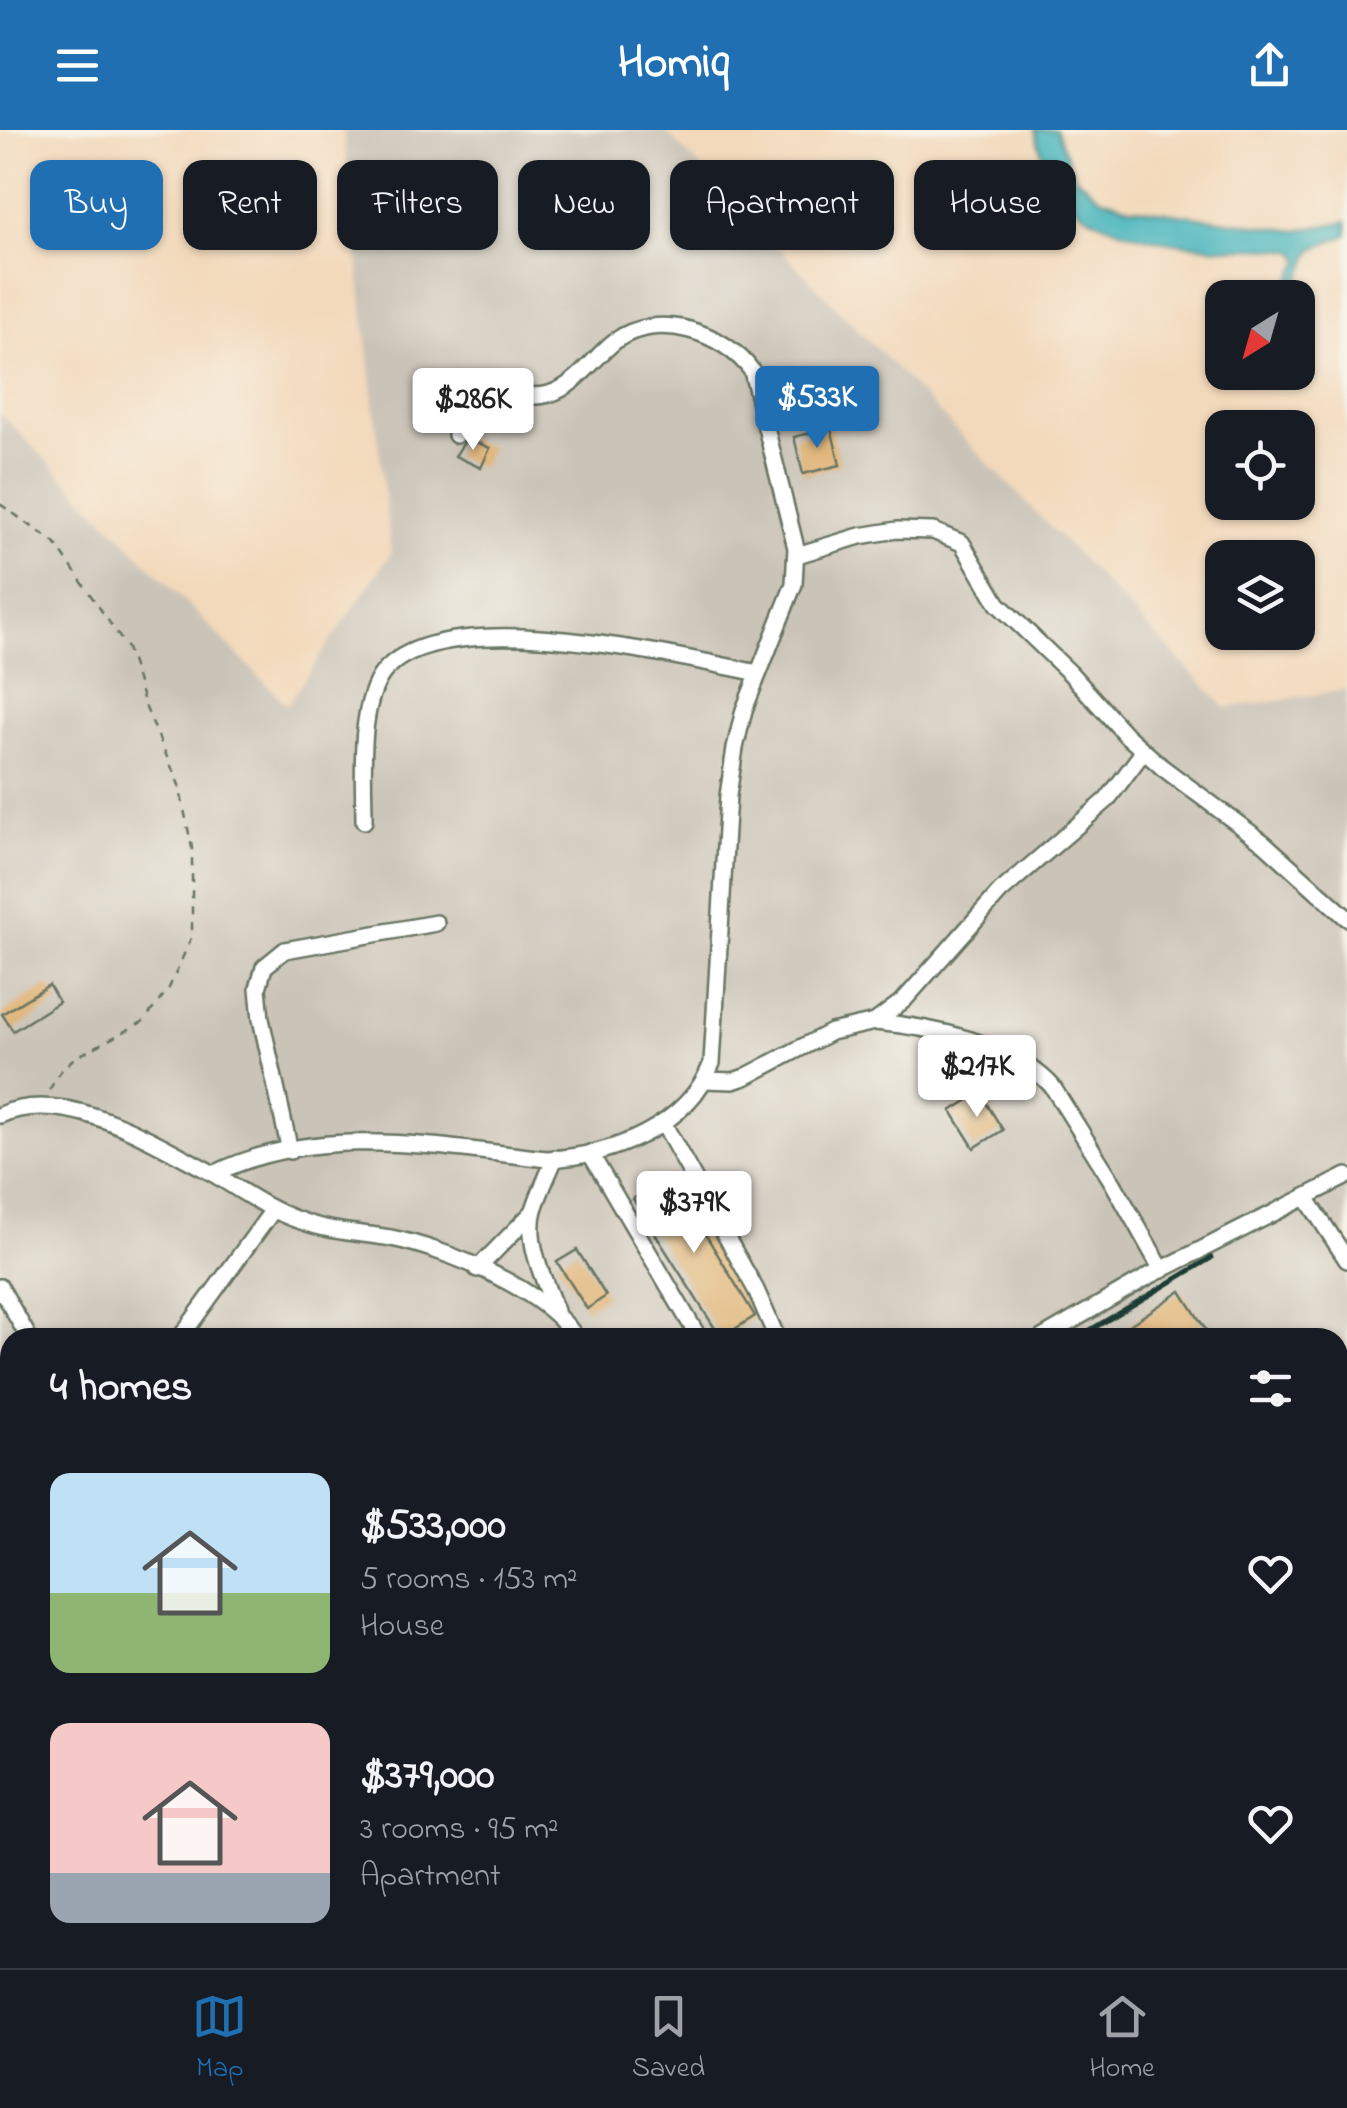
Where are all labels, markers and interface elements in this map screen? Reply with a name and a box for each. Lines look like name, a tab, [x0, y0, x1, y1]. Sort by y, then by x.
text: Homiq	[618, 32, 729, 98]
icon: menu	[50, 38, 105, 93]
icon: share	[1242, 38, 1297, 93]
chip: Buy	[30, 160, 163, 250]
chip: Rent	[183, 160, 317, 250]
chip: Filters	[337, 160, 498, 250]
chip: New	[518, 160, 650, 250]
chip: Apartment	[670, 160, 894, 250]
chip: House	[914, 160, 1076, 250]
north arrow	[1205, 280, 1315, 390]
map controls	[1205, 280, 1315, 650]
pin: $533K	[747, 366, 887, 451]
pin: $286K	[403, 368, 543, 453]
text: $533K	[777, 375, 857, 422]
text: $286K	[435, 377, 511, 424]
button: locate	[1205, 410, 1315, 520]
button: layers	[1205, 540, 1315, 650]
pin: $217K	[907, 1035, 1047, 1120]
text: $217K	[940, 1044, 1014, 1091]
pin: $379K	[624, 1171, 764, 1256]
text: $379K	[659, 1180, 729, 1227]
text: 4 homes	[50, 1358, 192, 1419]
icon: filters	[1243, 1361, 1298, 1416]
text: $533,000	[360, 1496, 506, 1557]
icon: home	[130, 1513, 250, 1633]
icon: heart	[1243, 1546, 1298, 1601]
text: 5 rooms · 153 m²	[360, 1557, 577, 1604]
text: House	[360, 1604, 444, 1651]
text: $379,000	[360, 1746, 494, 1807]
icon: home	[130, 1763, 250, 1883]
icon: heart	[1243, 1796, 1298, 1851]
text: 3 rooms · 95 m²	[360, 1807, 559, 1854]
text: Apartment	[360, 1854, 501, 1901]
tab: Map	[192, 1989, 247, 2090]
tab: Saved	[632, 1989, 705, 2090]
tab: Home	[1090, 1989, 1155, 2090]

